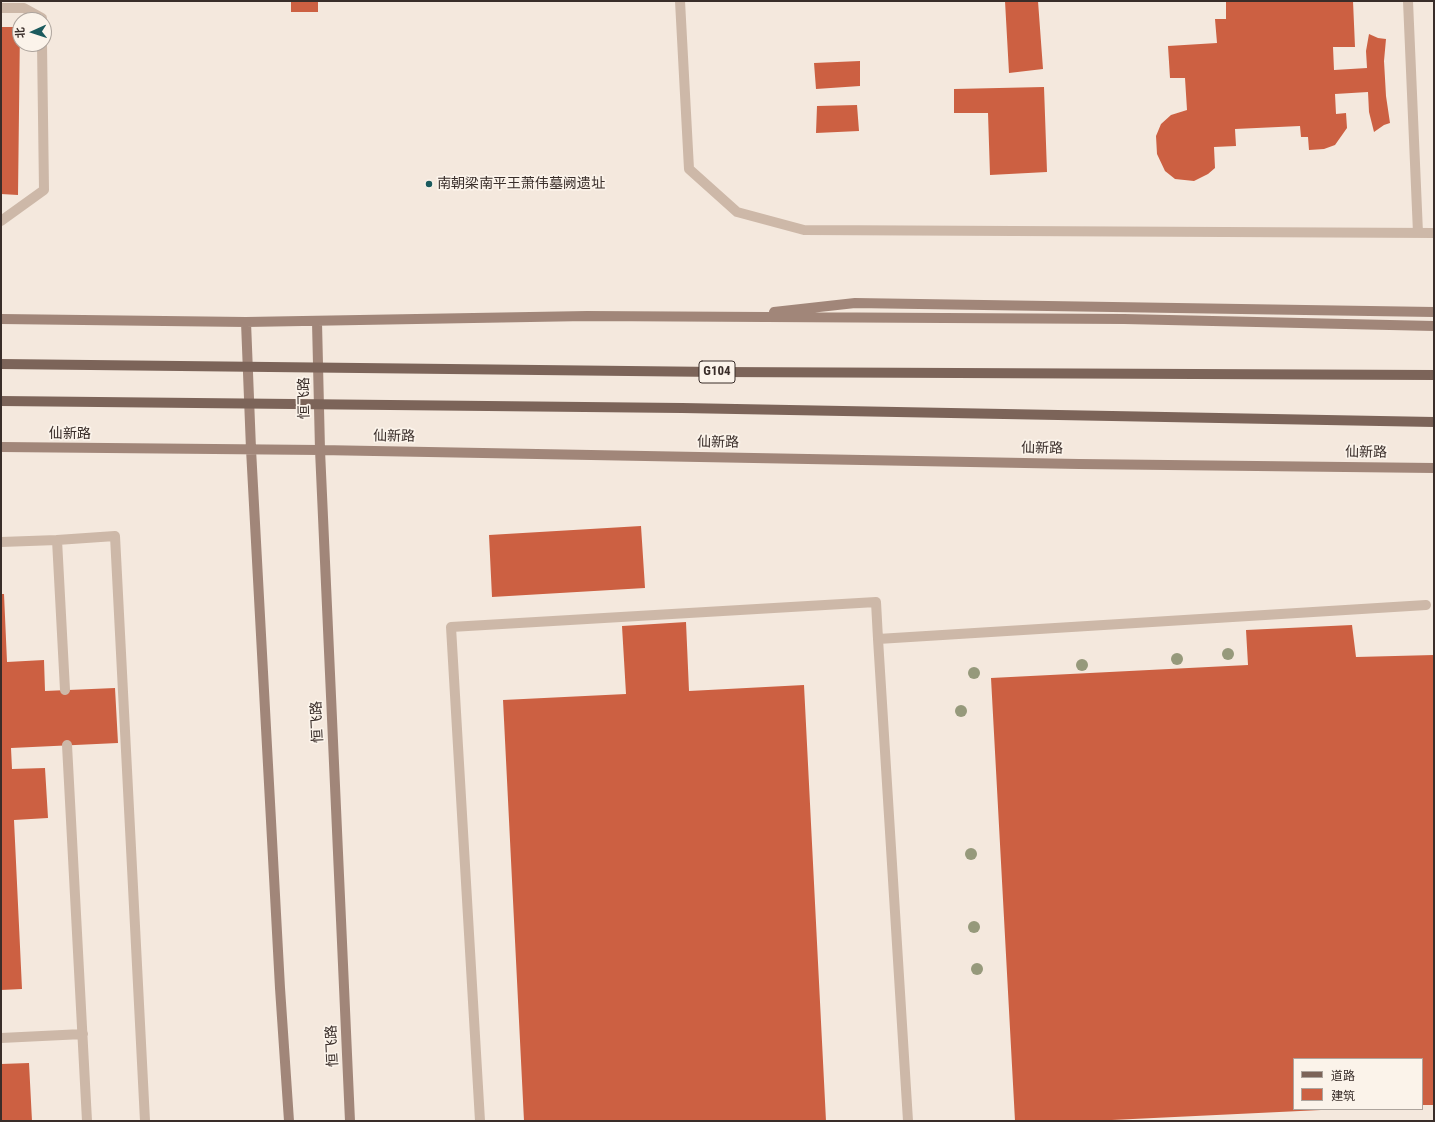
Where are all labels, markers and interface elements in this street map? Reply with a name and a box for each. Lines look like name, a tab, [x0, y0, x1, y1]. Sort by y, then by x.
north arrow	[12, 12, 52, 52]
text: 北	[14, 27, 27, 38]
place label: 南朝梁南平王萧伟墓阙遗址	[437, 176, 605, 192]
marker: 南朝梁南平王萧伟墓阙遗址	[424, 179, 434, 189]
road number: G104	[699, 361, 735, 383]
street label: 恒飞路	[296, 377, 314, 419]
street label: 仙新路	[49, 426, 91, 442]
street label: 仙新路	[373, 428, 415, 446]
street label: 仙新路	[697, 434, 739, 452]
street label: 仙新路	[1021, 440, 1063, 458]
street label: 仙新路	[1345, 444, 1387, 462]
street label: 恒飞路	[309, 701, 327, 743]
street label: 恒飞路	[324, 1025, 342, 1067]
legend	[1293, 1058, 1423, 1110]
text: 道路	[1331, 1069, 1355, 1083]
text: 建筑	[1331, 1089, 1355, 1103]

